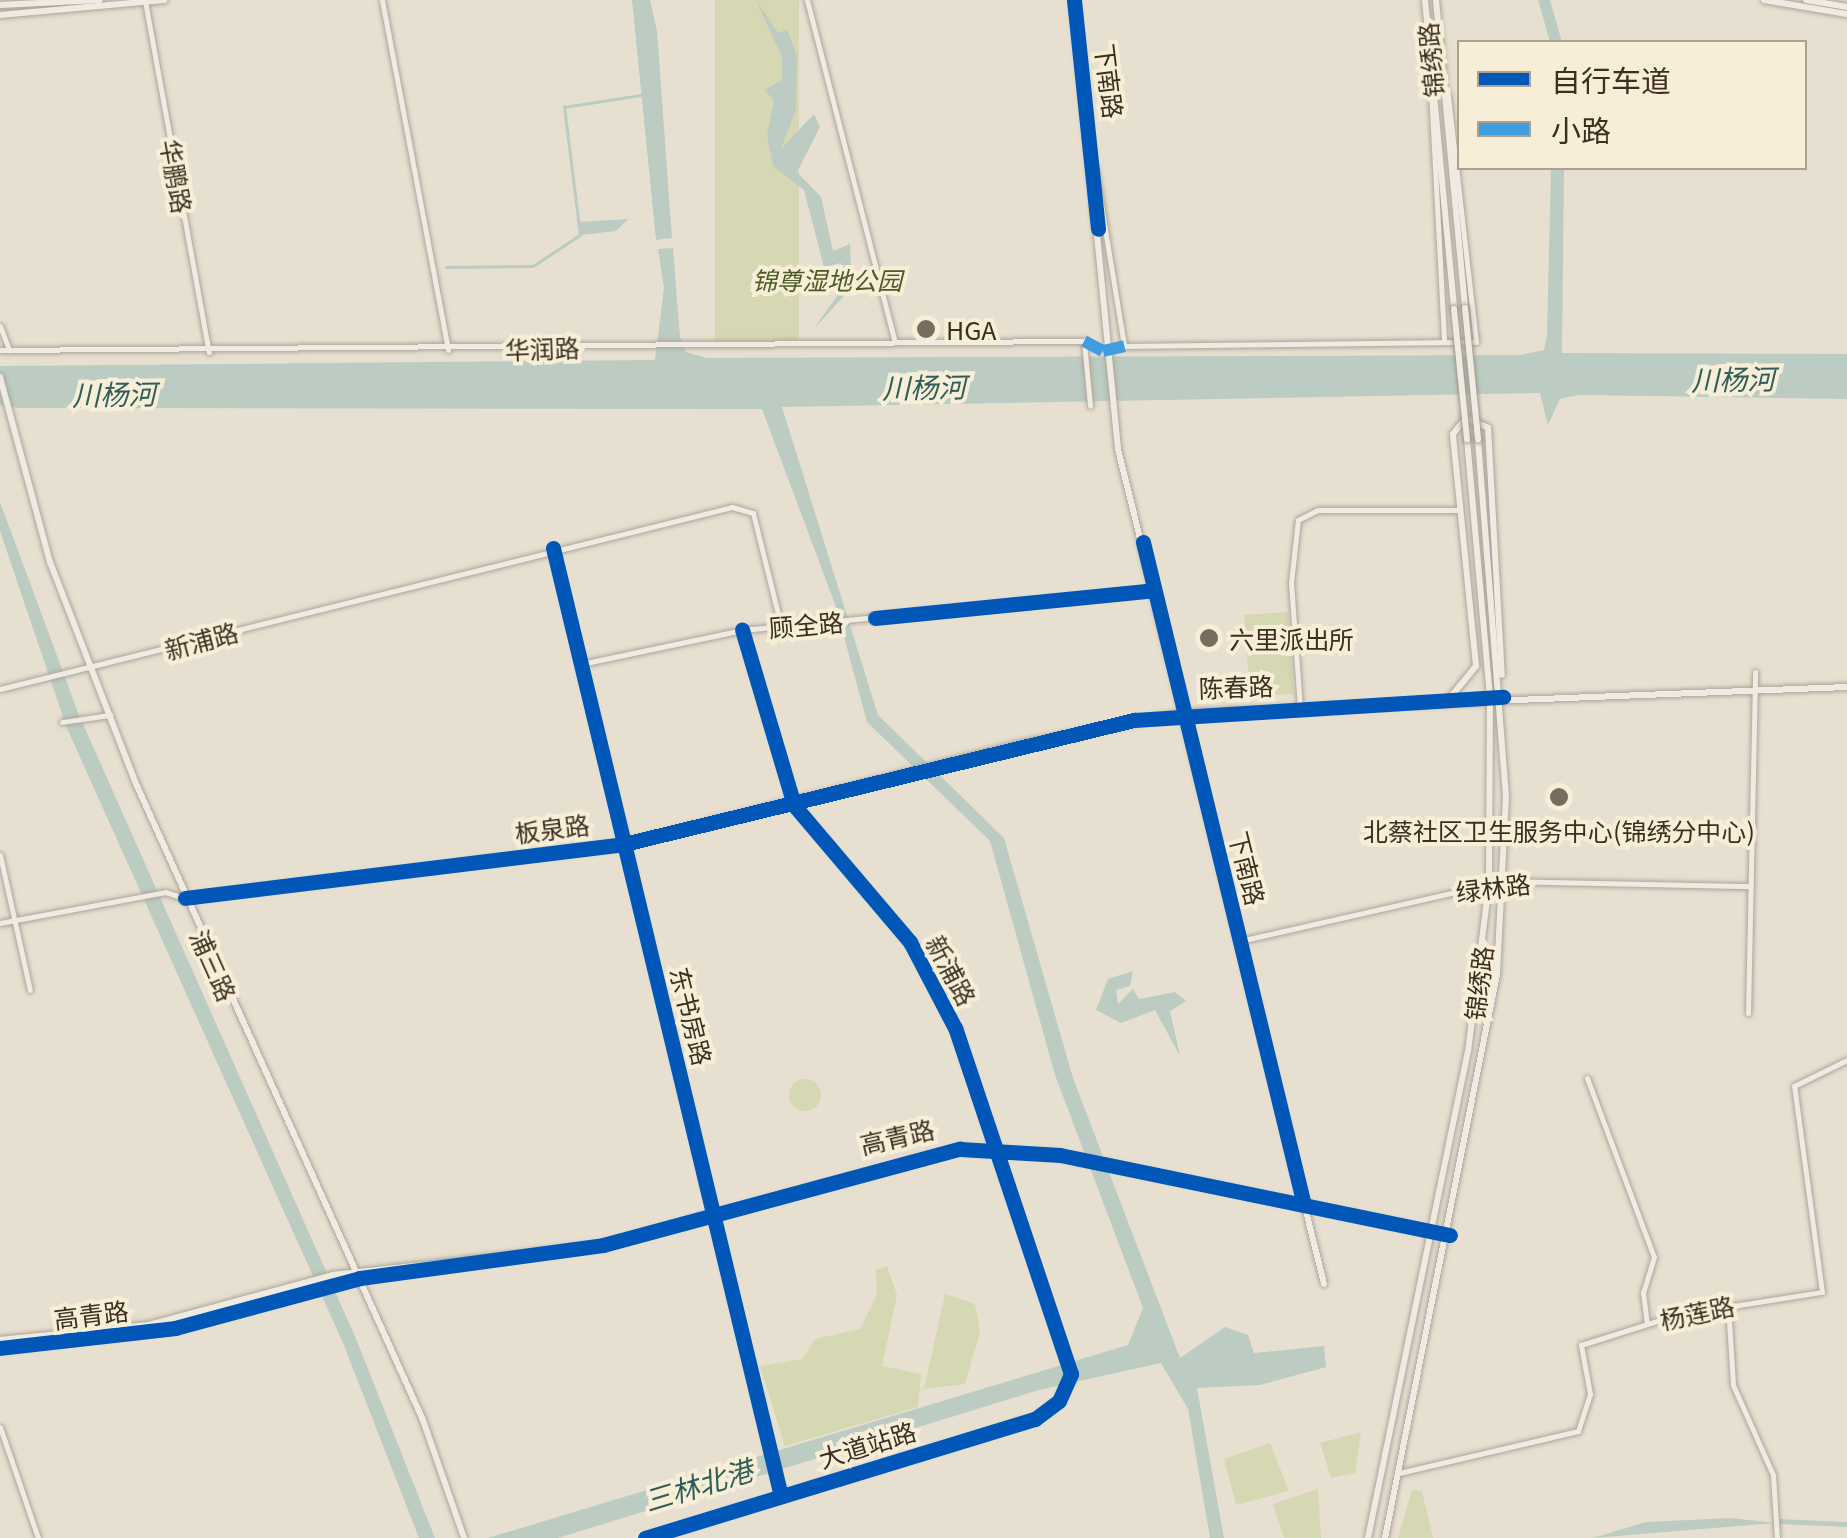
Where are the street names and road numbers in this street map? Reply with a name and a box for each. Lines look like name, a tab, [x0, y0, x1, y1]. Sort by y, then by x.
street label: 锦绣路	[1412, 21, 1448, 99]
street label: 下南路	[1091, 42, 1129, 120]
street label: 华鹏路	[156, 136, 198, 216]
street label: 华润路	[504, 332, 580, 364]
street label: 顾全路	[767, 606, 845, 642]
street label: 新浦路	[161, 616, 241, 664]
street label: 陈春路	[1198, 670, 1274, 702]
street label: 板泉路	[513, 809, 591, 847]
street label: 下南路	[1224, 828, 1272, 908]
street label: 绿林路	[1454, 868, 1532, 906]
street label: 浦三路	[185, 925, 243, 1005]
street label: 新浦路	[921, 930, 983, 1010]
street label: 锦绣路	[1459, 944, 1497, 1022]
street label: 东书房路	[665, 964, 719, 1068]
street label: 高青路	[857, 1113, 937, 1159]
street label: 杨莲路	[1657, 1290, 1737, 1334]
street label: 高青路	[52, 1295, 130, 1333]
street label: 大道站路	[815, 1415, 919, 1473]

